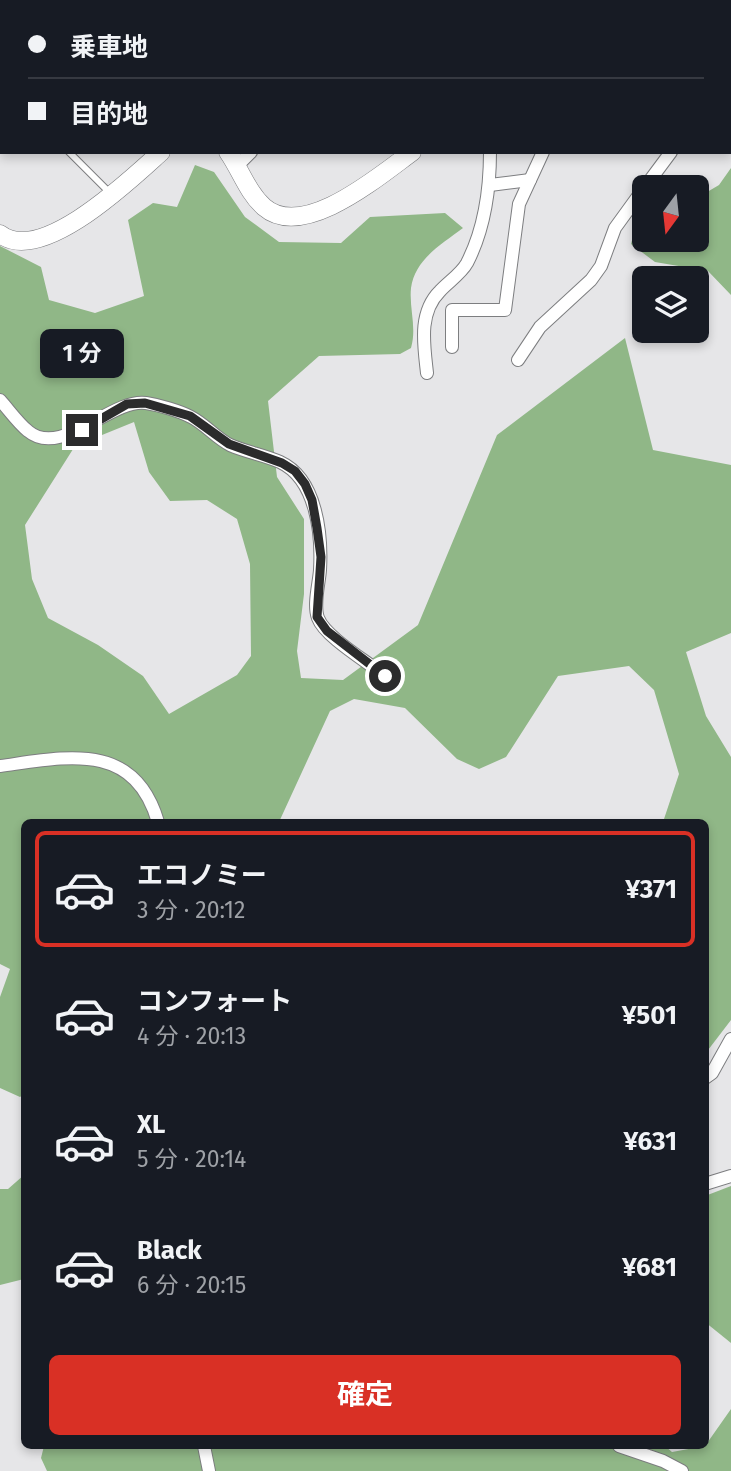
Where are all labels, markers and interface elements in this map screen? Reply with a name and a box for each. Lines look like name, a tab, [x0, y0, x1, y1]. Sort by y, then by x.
text: 乗車地	[70, 32, 148, 63]
text: 目的地	[70, 99, 148, 130]
north arrow	[632, 175, 709, 252]
map controls	[632, 175, 709, 343]
button: layers	[632, 266, 709, 343]
callout: 1 分	[40, 328, 124, 378]
text: 1 分	[62, 339, 102, 367]
route end	[66, 414, 98, 446]
route start	[369, 660, 401, 692]
icon: car	[53, 858, 116, 921]
text: エコノミー	[137, 860, 267, 891]
text: ¥371	[625, 874, 677, 905]
text: 3 分 · 20:12	[137, 896, 245, 924]
icon: car	[53, 984, 116, 1047]
text: コンフォート	[137, 986, 292, 1017]
text: ¥501	[622, 1000, 677, 1031]
text: 4 分 · 20:13	[137, 1022, 246, 1050]
text: XL	[137, 1109, 165, 1140]
icon: car	[53, 1110, 116, 1173]
text: ¥631	[624, 1126, 677, 1157]
text: 5 分 · 20:14	[137, 1145, 246, 1173]
text: Black	[137, 1235, 202, 1266]
icon: car	[53, 1236, 116, 1299]
text: ¥681	[622, 1252, 677, 1283]
text: 6 分 · 20:15	[137, 1271, 246, 1299]
button: 確定	[49, 1355, 681, 1435]

